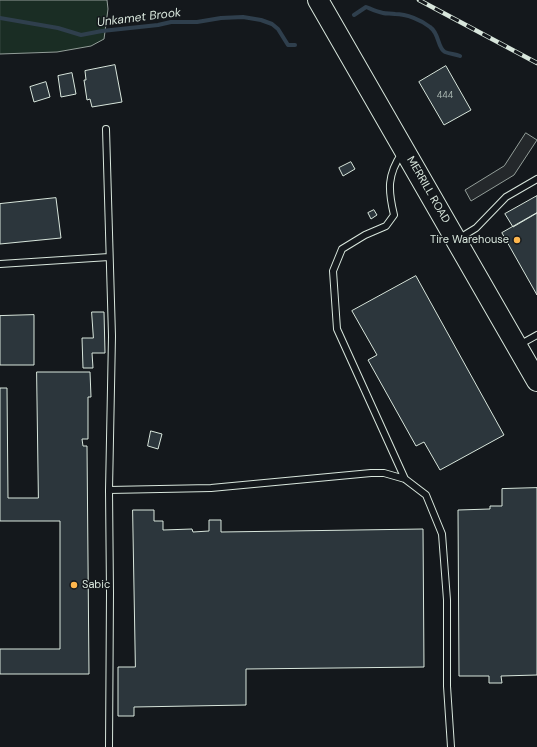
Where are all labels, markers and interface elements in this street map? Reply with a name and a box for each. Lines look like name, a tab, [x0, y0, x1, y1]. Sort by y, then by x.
water label: Unkamet Brook	[96, 6, 182, 30]
house number: 444	[437, 91, 453, 101]
street label: MERRILL ROAD	[404, 154, 452, 226]
place label: Tire Warehouse	[430, 233, 509, 247]
marker: Tire Warehouse	[512, 235, 522, 245]
place label: Sabic	[82, 578, 110, 592]
marker: Sabic	[69, 580, 79, 590]

